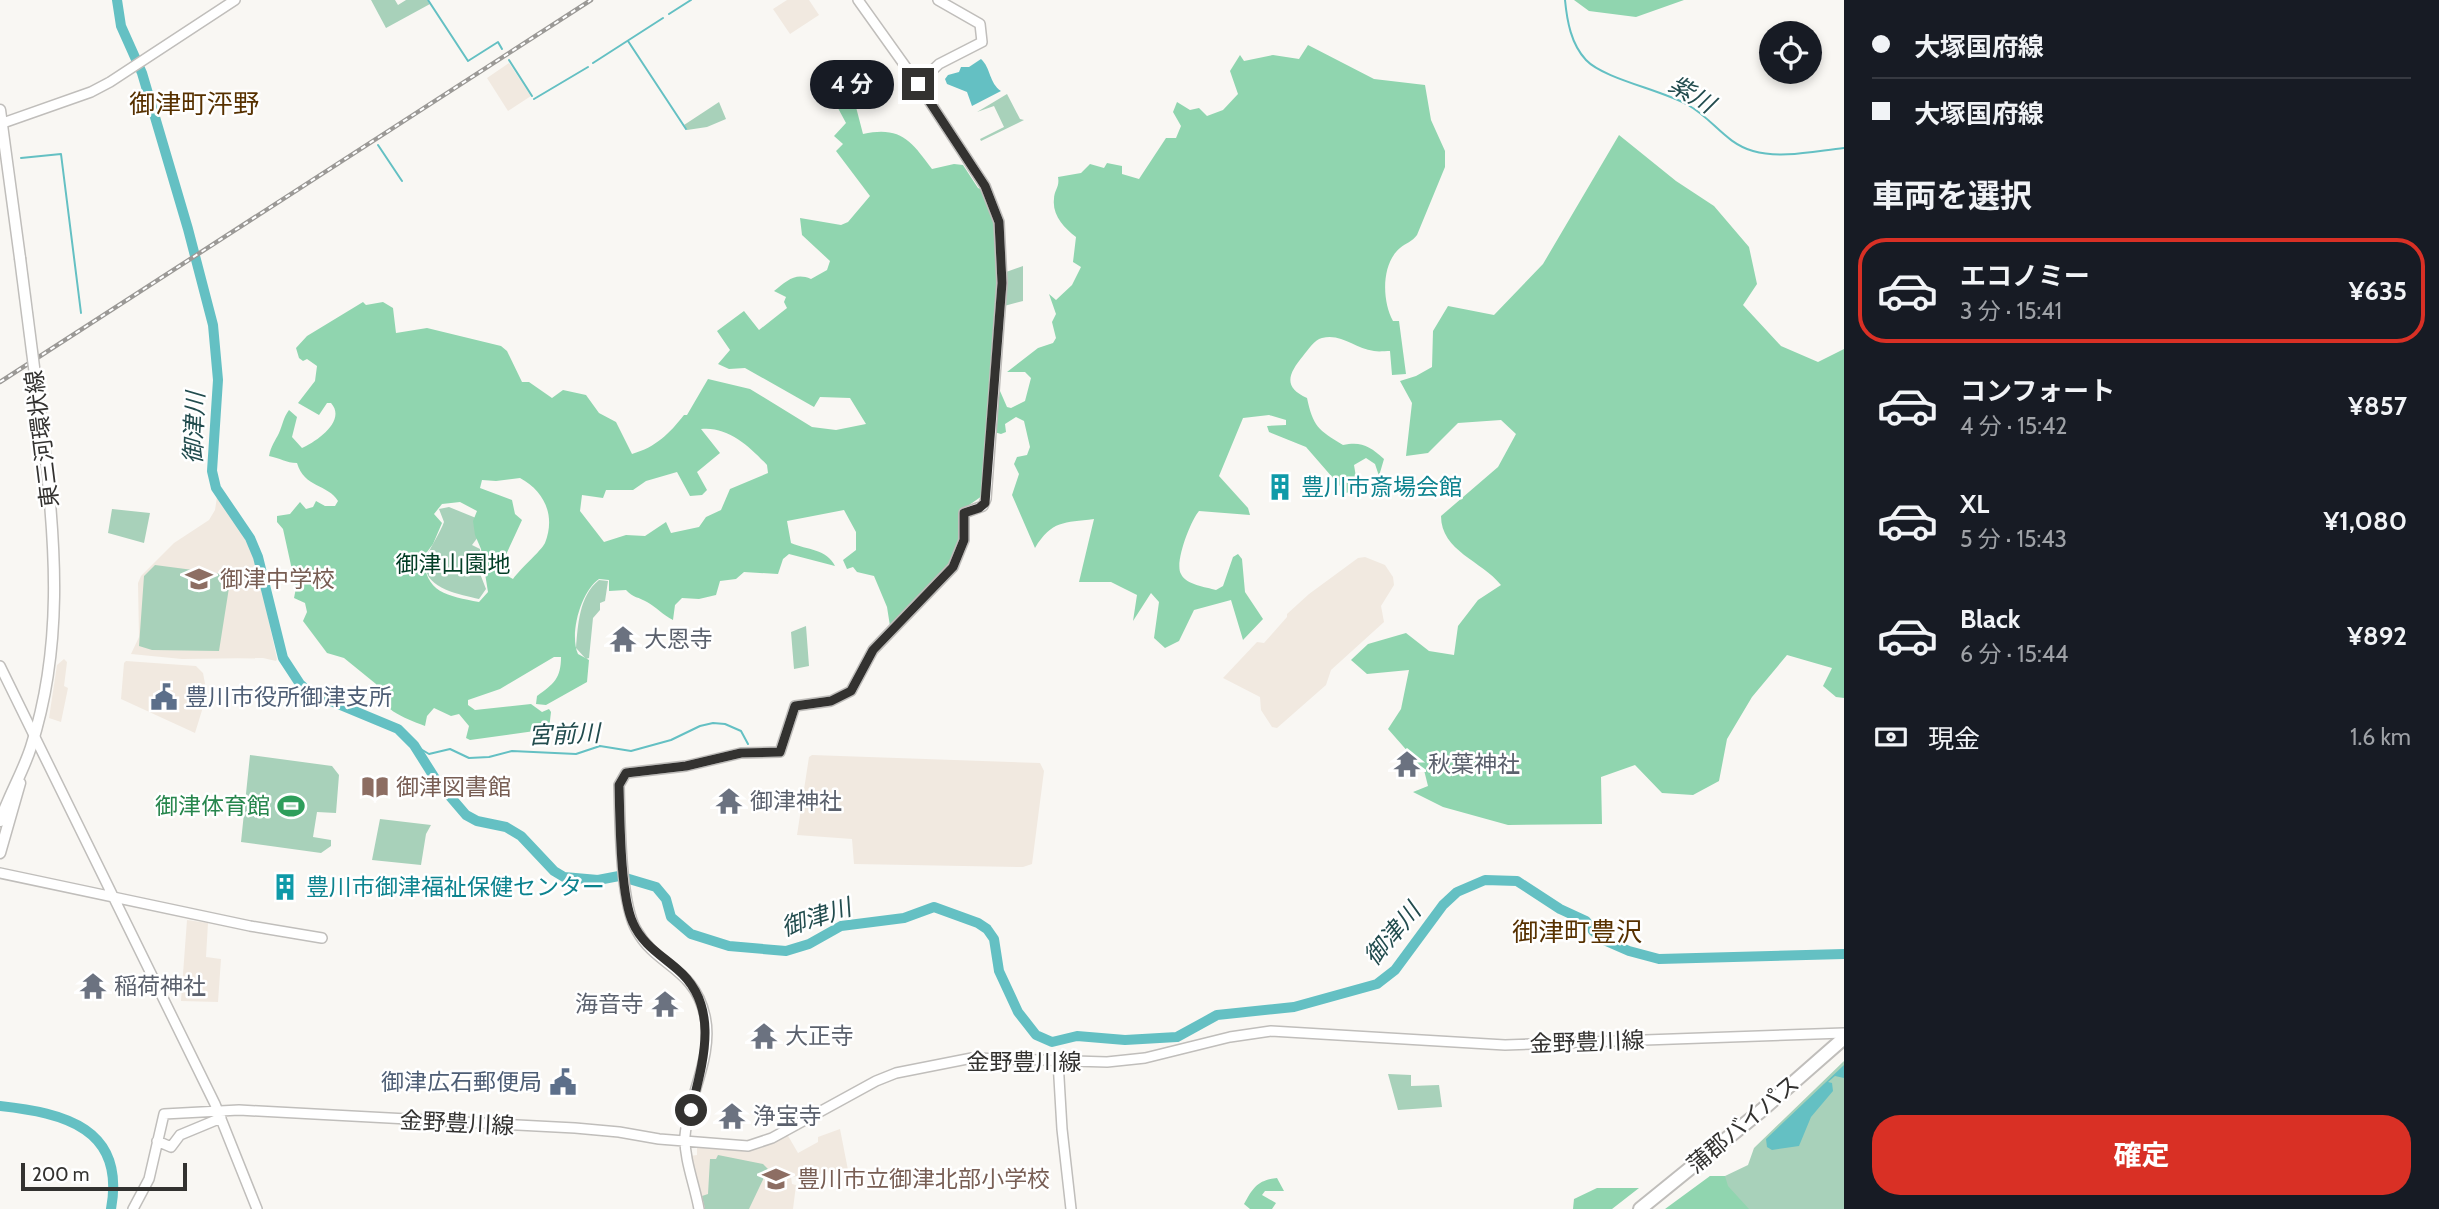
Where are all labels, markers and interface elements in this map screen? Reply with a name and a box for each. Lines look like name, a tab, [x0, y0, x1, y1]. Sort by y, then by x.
map controls	[1759, 21, 1822, 84]
button: locate	[1759, 21, 1822, 84]
text: 大塚国府線	[1914, 31, 2044, 63]
callout: 4 分	[810, 60, 894, 108]
route end	[902, 68, 934, 100]
water label: 紫川	[1664, 69, 1723, 120]
text: 4 分	[831, 70, 873, 98]
district label: 御津町泙野	[129, 88, 259, 120]
text: 大塚国府線	[1914, 98, 2044, 130]
text: 車両を選択	[1872, 176, 2032, 215]
icon: car	[1876, 259, 1939, 322]
text: エコノミー	[1960, 260, 2090, 292]
text: ¥635	[2349, 275, 2407, 307]
text: 3 分 · 15:41	[1960, 297, 2062, 325]
street label: 東三河環状線	[20, 369, 64, 509]
icon: car	[1876, 374, 1939, 437]
text: コンフォート	[1960, 375, 2115, 407]
water label: 御津川	[178, 389, 210, 464]
text: ¥857	[2348, 390, 2407, 422]
text: 4 分 · 15:42	[1960, 412, 2067, 440]
building icon: 豊川市斎場会館	[1265, 472, 1295, 502]
place label: 豊川市斎場会館	[1301, 473, 1462, 501]
text: XL	[1960, 488, 1989, 520]
icon: car	[1876, 489, 1939, 552]
text: ¥1,080	[2323, 505, 2407, 537]
text: 5 分 · 15:43	[1960, 525, 2067, 553]
park label: 御津山園地	[396, 550, 511, 578]
school or university icon: 御津中学校	[184, 564, 214, 594]
place label: 御津中学校	[220, 565, 335, 593]
text: Black	[1960, 603, 2020, 635]
icon: car	[1876, 604, 1939, 667]
text: ¥892	[2347, 620, 2407, 652]
temple icon: 大恩寺	[608, 624, 638, 654]
place label: 大恩寺	[644, 625, 713, 653]
text: 6 分 · 15:44	[1960, 640, 2068, 668]
public building icon: 豊川市役所御津支所	[149, 682, 179, 712]
place label: 豊川市役所御津支所	[185, 683, 392, 711]
water label: 宮前川	[528, 718, 603, 750]
icon: cash	[1872, 718, 1910, 756]
text: 現金	[1928, 723, 1980, 755]
text: 1.6 km	[2350, 723, 2411, 751]
temple icon: 秋葉神社	[1392, 749, 1422, 779]
place label: 秋葉神社	[1428, 750, 1520, 778]
library icon: 御津図書館	[360, 772, 390, 802]
place label: 御津図書館	[396, 773, 511, 801]
temple icon: 御津神社	[714, 786, 744, 816]
place label: 御津神社	[750, 787, 842, 815]
sports icon: 御津体育館	[276, 791, 306, 821]
place label: 御津体育館	[155, 792, 270, 820]
building icon: 豊川市御津福祉保健センター	[270, 872, 300, 902]
place label: 豊川市御津福祉保健センター	[306, 873, 605, 901]
water label: 御津川	[777, 891, 858, 942]
water label: 御津川	[1358, 895, 1428, 971]
district label: 御津町豊沢	[1512, 916, 1642, 948]
temple icon: 稲荷神社	[78, 971, 108, 1001]
place label: 稲荷神社	[114, 972, 206, 1000]
temple icon: 海音寺	[650, 989, 680, 1019]
place label: 海音寺	[575, 990, 644, 1018]
temple icon: 大正寺	[749, 1021, 779, 1051]
place label: 大正寺	[785, 1022, 854, 1050]
street label: 金野豊川線	[1529, 1026, 1645, 1058]
street label: 金野豊川線	[967, 1048, 1082, 1076]
public building icon: 御津広石郵便局	[548, 1067, 578, 1097]
place label: 御津広石郵便局	[381, 1068, 542, 1096]
street label: 蒲郡バイパス	[1681, 1069, 1805, 1179]
route start	[675, 1094, 707, 1126]
temple icon: 浄宝寺	[717, 1101, 747, 1131]
place label: 浄宝寺	[753, 1102, 822, 1130]
street label: 金野豊川線	[399, 1106, 515, 1140]
button: 確定	[1872, 1115, 2411, 1195]
scale bar	[21, 1160, 187, 1192]
text: 200 m	[32, 1163, 89, 1186]
school or university icon: 豊川市立御津北部小学校	[761, 1164, 791, 1194]
place label: 豊川市立御津北部小学校	[797, 1165, 1050, 1193]

